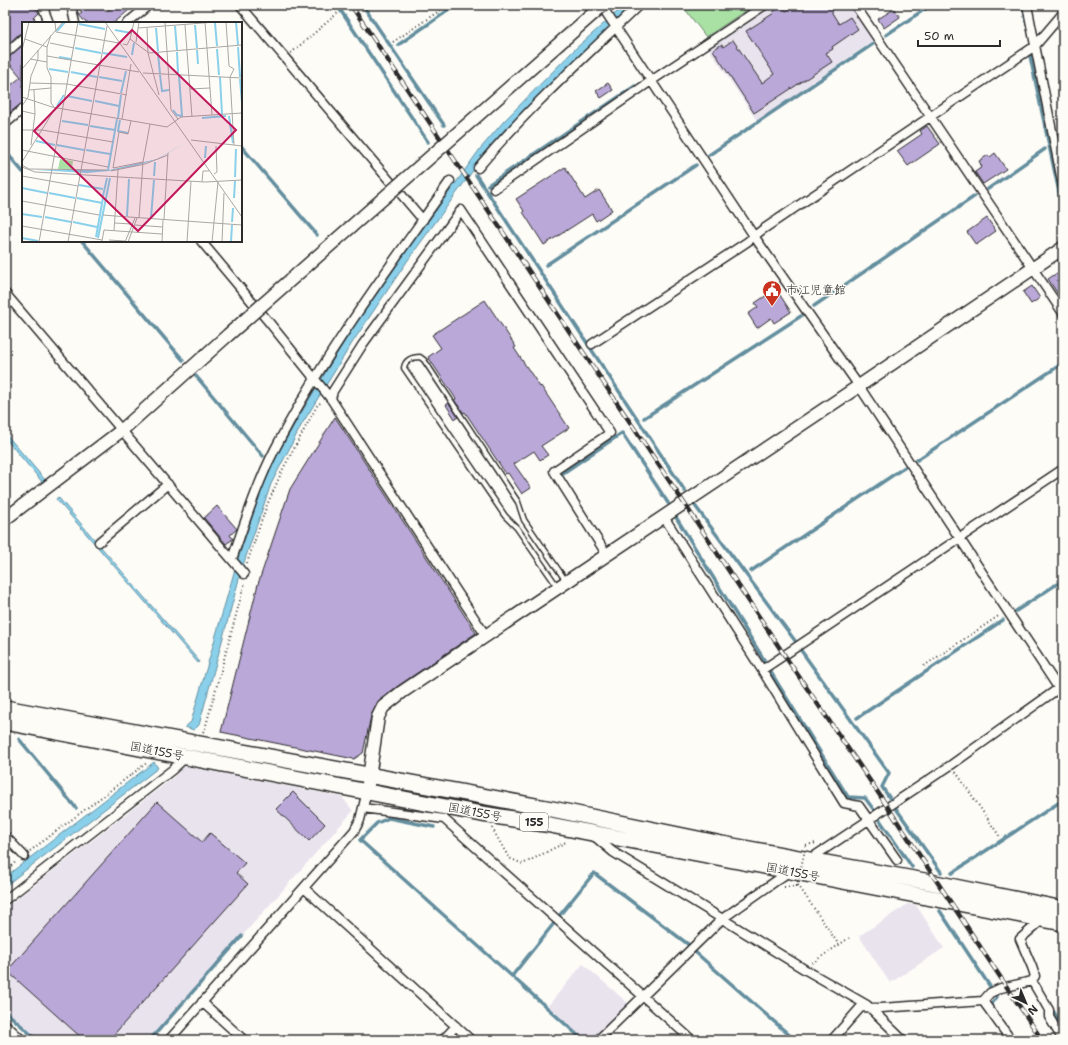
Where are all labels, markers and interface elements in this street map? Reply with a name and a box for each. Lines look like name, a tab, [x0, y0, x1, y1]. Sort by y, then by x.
inset map	[22, 22, 242, 242]
scale bar	[918, 22, 1000, 48]
text: 50 m	[924, 28, 954, 44]
public building icon: 市江児童館	[761, 279, 783, 307]
place label: 市江児童館	[786, 282, 846, 298]
street label: 国道155号	[128, 738, 186, 764]
street label: 国道155号	[446, 799, 504, 825]
road number: 155	[520, 813, 548, 831]
street label: 国道155号	[764, 859, 822, 885]
north arrow	[1006, 983, 1046, 1023]
text: N	[1024, 1001, 1041, 1018]

